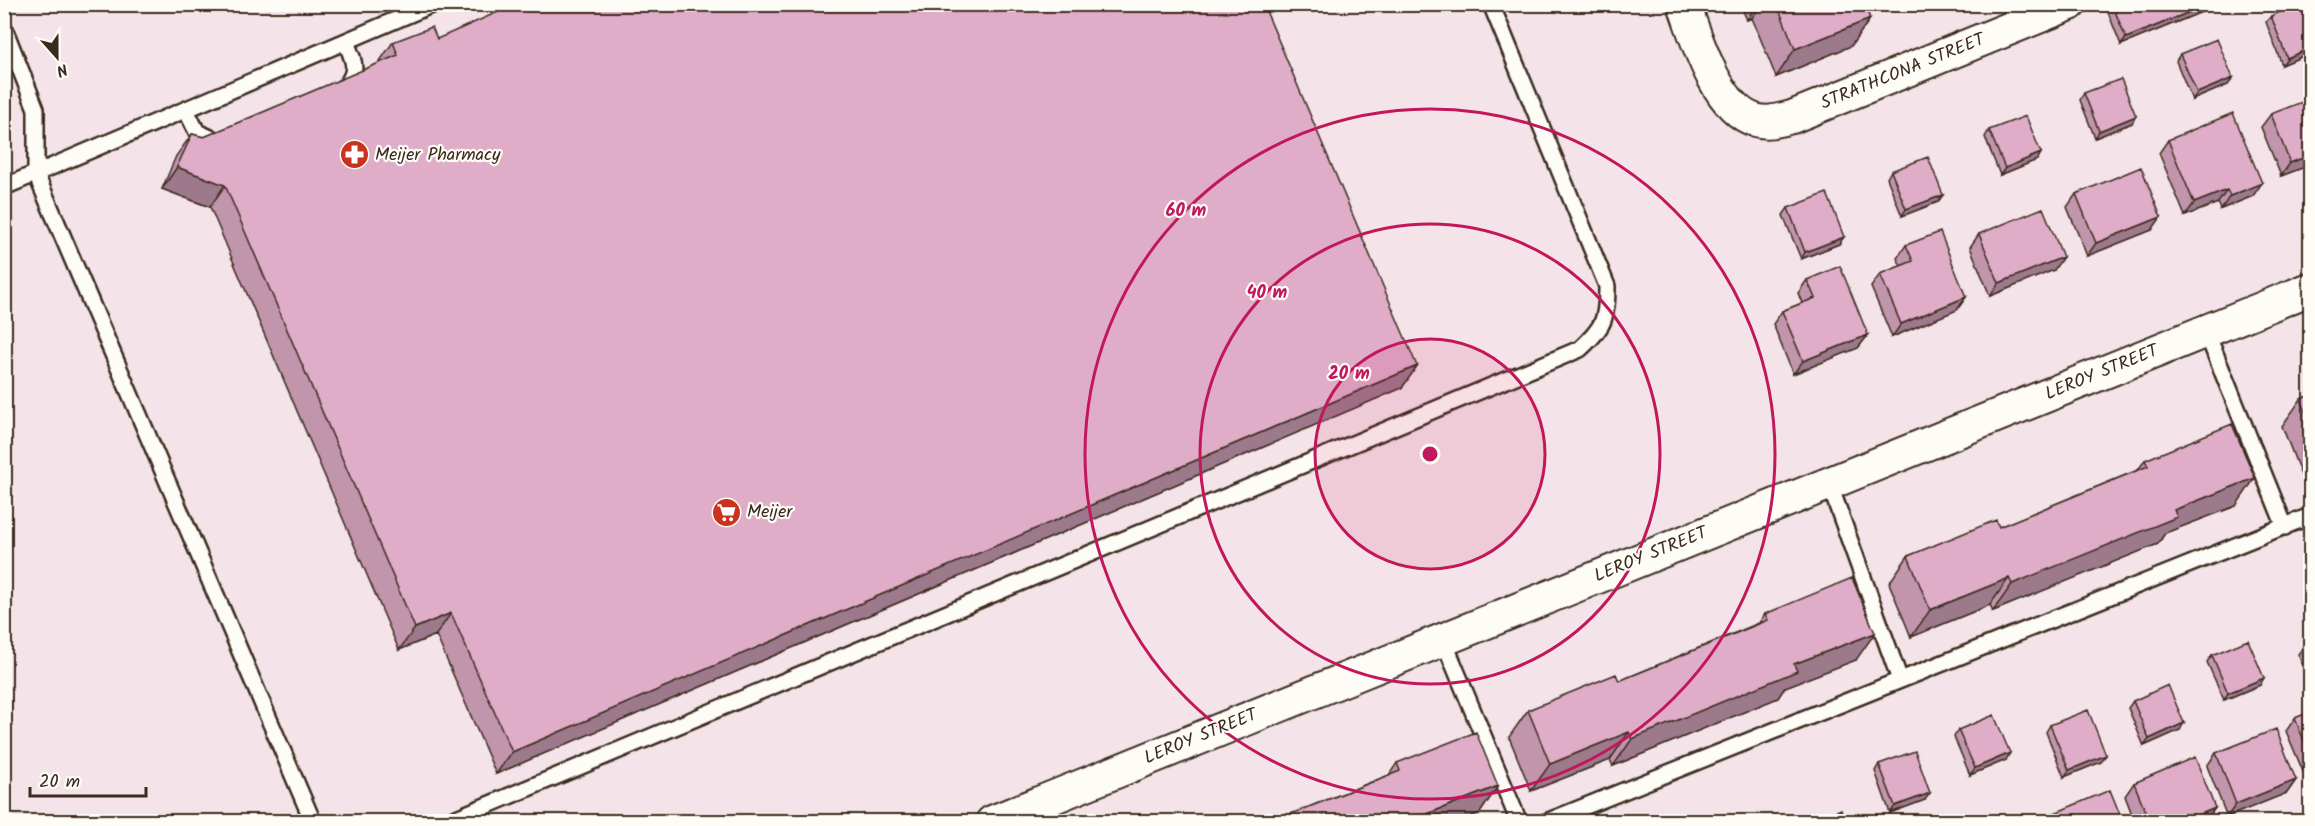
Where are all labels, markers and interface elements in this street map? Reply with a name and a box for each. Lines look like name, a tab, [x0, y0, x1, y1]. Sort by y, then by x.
street label: STRATHCONA STREET	[1816, 25, 1991, 118]
north arrow	[27, 27, 87, 87]
text: N	[53, 56, 71, 83]
pharmacy icon: Meijer Pharmacy	[338, 139, 370, 171]
place label: Meijer Pharmacy	[375, 141, 501, 170]
text: 60 m	[1166, 197, 1207, 226]
text: 40 m	[1247, 279, 1288, 308]
street label: LEROY STREET	[2041, 337, 2164, 409]
text: 20 m	[1328, 360, 1370, 389]
centre of rings	[1420, 444, 1440, 464]
supermarket icon: Meijer	[710, 496, 742, 528]
place label: Meijer	[747, 498, 793, 527]
street label: LEROY STREET	[1590, 519, 1713, 591]
street label: LEROY STREET	[1140, 701, 1263, 773]
scale bar	[30, 760, 146, 798]
text: 20 m	[39, 768, 80, 797]

